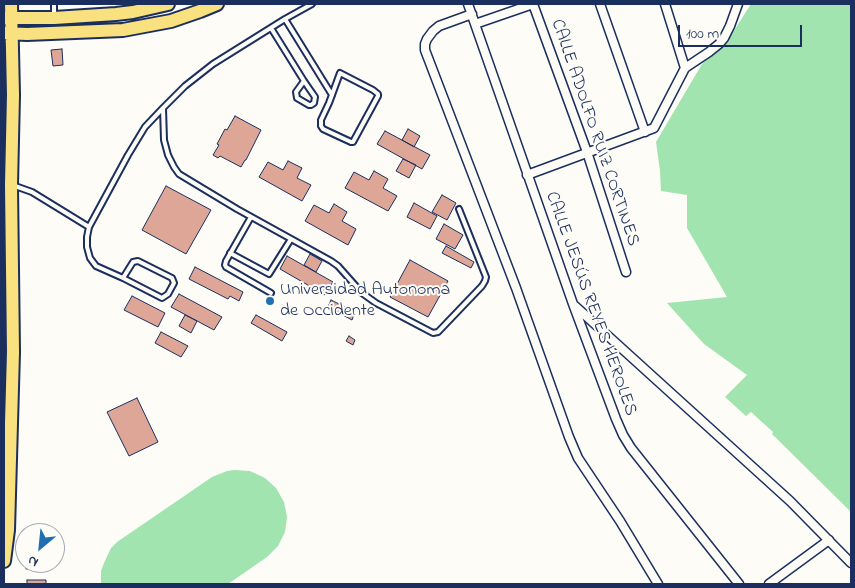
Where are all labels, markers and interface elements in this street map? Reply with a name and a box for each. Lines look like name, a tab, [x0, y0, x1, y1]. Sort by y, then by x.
scale bar	[680, 15, 804, 47]
street label: CALLE ADOLFO RUIZ CORTINES	[545, 17, 643, 249]
text: 100 m	[686, 23, 719, 45]
street label: CALLE JESÚS REYES HEROLES	[539, 189, 641, 419]
place label: Universidad Autonoma de Occidente	[280, 280, 450, 322]
marker: Universidad Autonoma de Occidente	[264, 295, 276, 307]
north arrow	[15, 523, 65, 573]
text: N	[24, 549, 42, 572]

